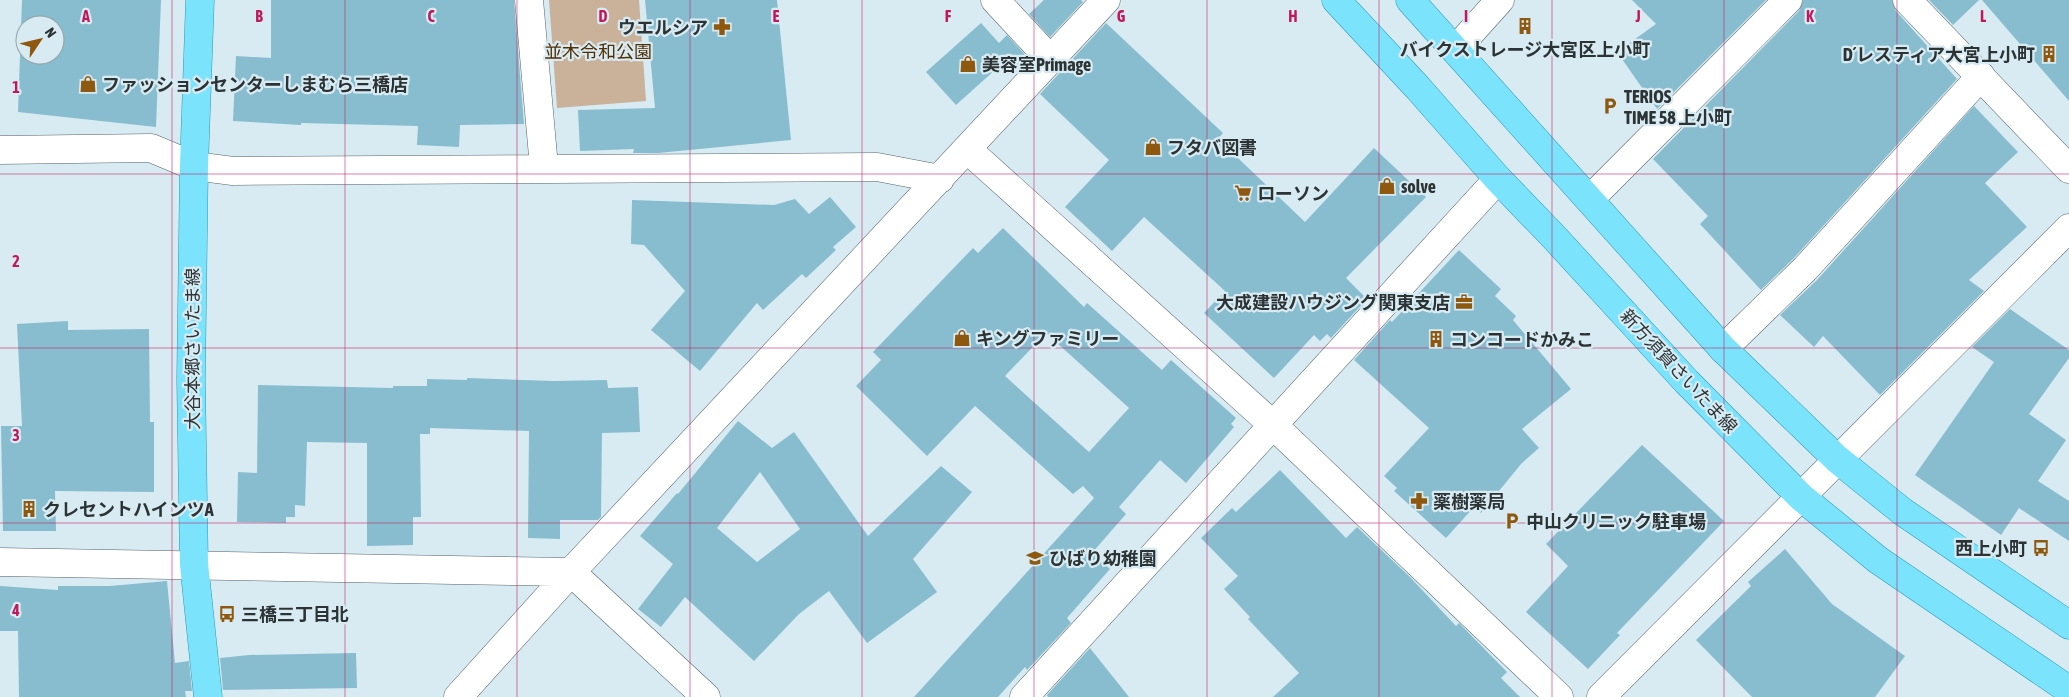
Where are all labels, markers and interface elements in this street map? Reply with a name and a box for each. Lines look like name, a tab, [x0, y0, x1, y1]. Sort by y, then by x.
text: A	[81, 7, 90, 25]
text: B	[255, 7, 263, 25]
text: C	[427, 7, 435, 25]
text: D	[599, 7, 608, 25]
text: E	[773, 7, 780, 25]
text: F	[945, 7, 952, 25]
text: G	[1117, 7, 1126, 25]
text: H	[1288, 7, 1298, 25]
text: I	[1464, 7, 1468, 25]
text: J	[1634, 7, 1641, 25]
text: K	[1806, 7, 1814, 25]
text: L	[1980, 7, 1987, 25]
north arrow	[15, 15, 65, 65]
building icon: バイクストレージ大宮区上小町	[1515, 16, 1535, 36]
place label: ウエルシア	[618, 17, 708, 38]
pharmacy icon: ウエルシア	[712, 17, 732, 37]
text: N	[42, 25, 60, 41]
place label: バイクストレージ大宮区上小町	[1400, 39, 1650, 60]
park label: 並木令和公園	[544, 41, 652, 62]
place label: D´レスティア大宮上小町	[1843, 44, 2035, 65]
building icon: D´レスティア大宮上小町	[2039, 44, 2059, 64]
shop icon: 美容室Primage	[958, 54, 978, 74]
place label: 美容室Primage	[982, 54, 1091, 75]
shop icon: ファッションセンターしまむら三橋店	[78, 74, 98, 94]
place label: ファッションセンターしまむら三橋店	[102, 74, 408, 95]
text: 1	[12, 78, 20, 96]
place label: TERIOS TIME 58 上小町	[1624, 86, 1732, 128]
parking icon: TERIOS TIME 58 上小町	[1600, 96, 1620, 116]
shop icon: フタバ図書	[1143, 137, 1163, 157]
place label: フタバ図書	[1167, 137, 1257, 158]
shop icon: solve	[1377, 176, 1397, 196]
place label: solve	[1401, 176, 1436, 197]
supermarket icon: ローソン	[1233, 183, 1253, 203]
place label: ローソン	[1257, 183, 1329, 204]
text: 2	[12, 252, 20, 270]
street label: 大谷本郷さいたま線	[182, 268, 203, 430]
place label: 大成建設ハウジング関東支店	[1216, 292, 1450, 313]
office icon: 大成建設ハウジング関東支店	[1454, 292, 1474, 312]
street label: 新方須賀さいたま線	[1616, 305, 1742, 437]
shop icon: キングファミリー	[952, 328, 972, 348]
place label: キングファミリー	[976, 328, 1119, 349]
building icon: コンコードかみこ	[1426, 329, 1446, 349]
place label: コンコードかみこ	[1450, 329, 1594, 350]
text: 3	[12, 426, 20, 444]
pharmacy icon: 薬樹薬局	[1409, 491, 1429, 511]
place label: 薬樹薬局	[1433, 491, 1505, 512]
building icon: クレセントハインツA	[19, 499, 39, 519]
place label: クレセントハインツA	[43, 499, 214, 520]
parking icon: 中山クリニック駐車場	[1502, 511, 1522, 531]
place label: 中山クリニック駐車場	[1526, 511, 1706, 532]
place label: 西上小町	[1955, 538, 2027, 559]
bus stop icon: 西上小町	[2031, 538, 2051, 558]
school or university icon: ひばり幼稚園	[1025, 548, 1045, 568]
place label: ひばり幼稚園	[1049, 548, 1157, 569]
text: 4	[11, 601, 20, 619]
bus stop icon: 三橋三丁目北	[217, 604, 237, 624]
place label: 三橋三丁目北	[241, 604, 349, 625]

